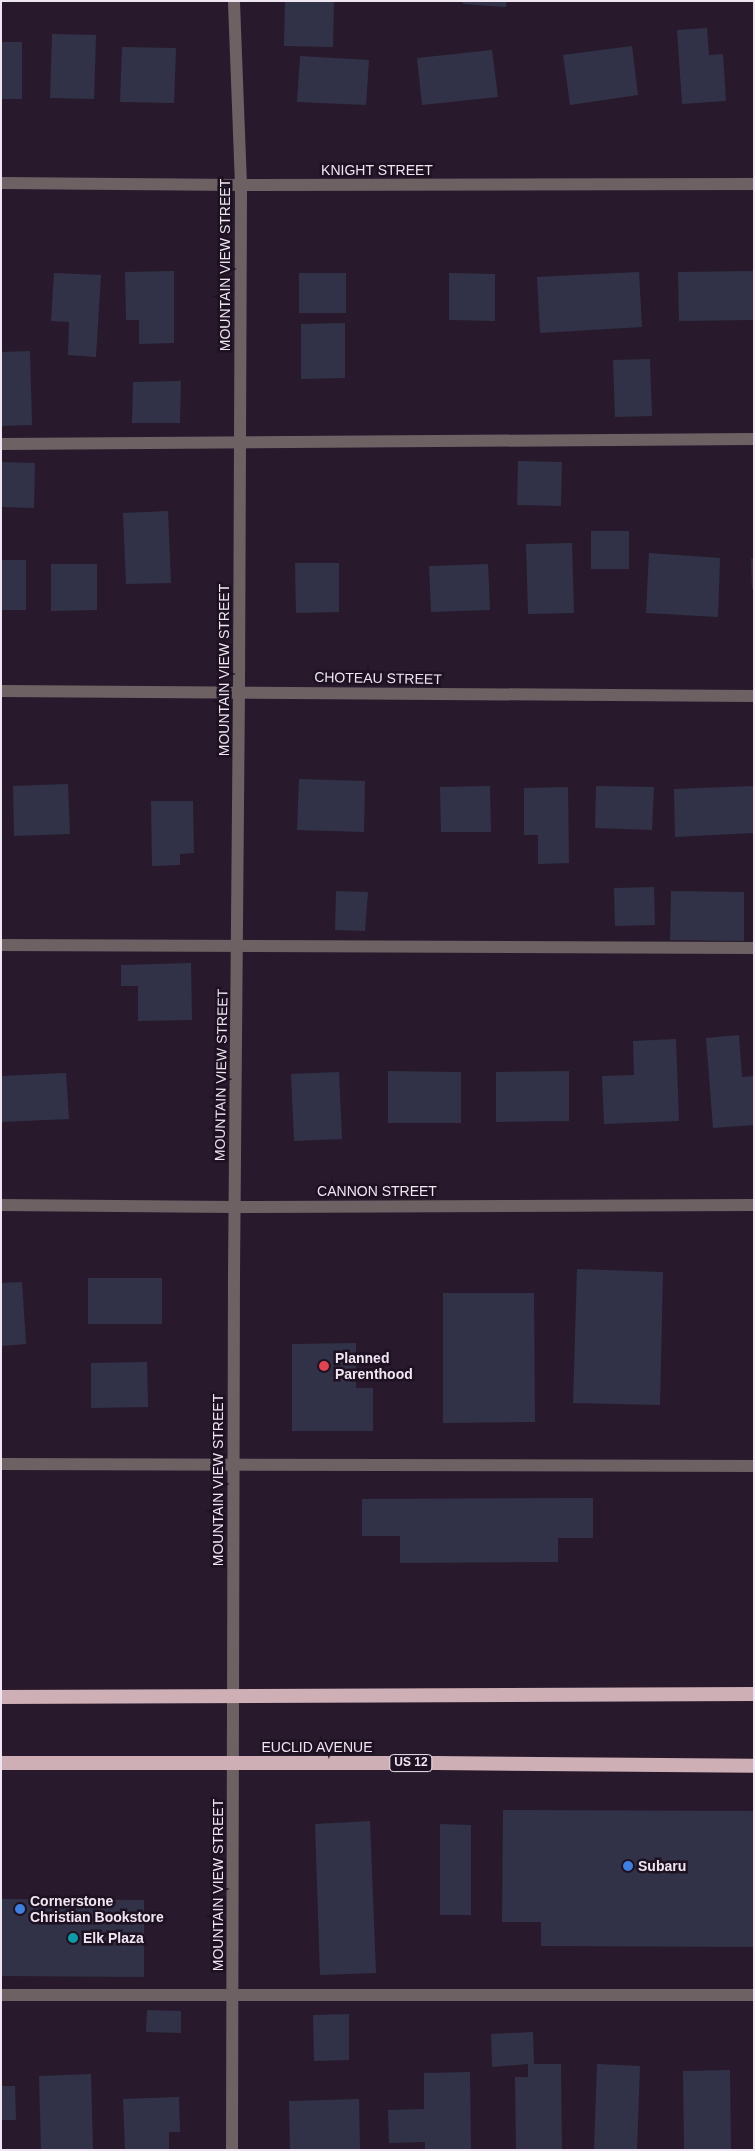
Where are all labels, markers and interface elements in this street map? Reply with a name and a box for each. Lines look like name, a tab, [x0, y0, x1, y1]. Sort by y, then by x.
street label: KNIGHT STREET	[321, 162, 433, 178]
street label: MOUNTAIN VIEW STREET	[217, 179, 233, 351]
street label: MOUNTAIN VIEW STREET	[216, 584, 232, 756]
street label: CHOTEAU STREET	[314, 668, 442, 688]
street label: MOUNTAIN VIEW STREET	[211, 989, 231, 1161]
street label: CANNON STREET	[317, 1183, 437, 1199]
place label: Planned Parenthood	[335, 1350, 413, 1382]
marker: Planned Parenthood	[317, 1359, 331, 1373]
street label: MOUNTAIN VIEW STREET	[210, 1394, 226, 1566]
street label: EUCLID AVENUE	[261, 1739, 373, 1755]
road number: US 12	[388, 1754, 434, 1772]
street label: MOUNTAIN VIEW STREET	[210, 1799, 226, 1971]
place label: Subaru	[638, 1858, 686, 1874]
marker: Subaru	[622, 1860, 634, 1872]
place label: Cornerstone Christian Bookstore	[30, 1893, 164, 1925]
marker: Cornerstone Christian Bookstore	[14, 1903, 26, 1915]
place label: Elk Plaza	[83, 1930, 144, 1946]
marker: Elk Plaza	[67, 1932, 79, 1944]

